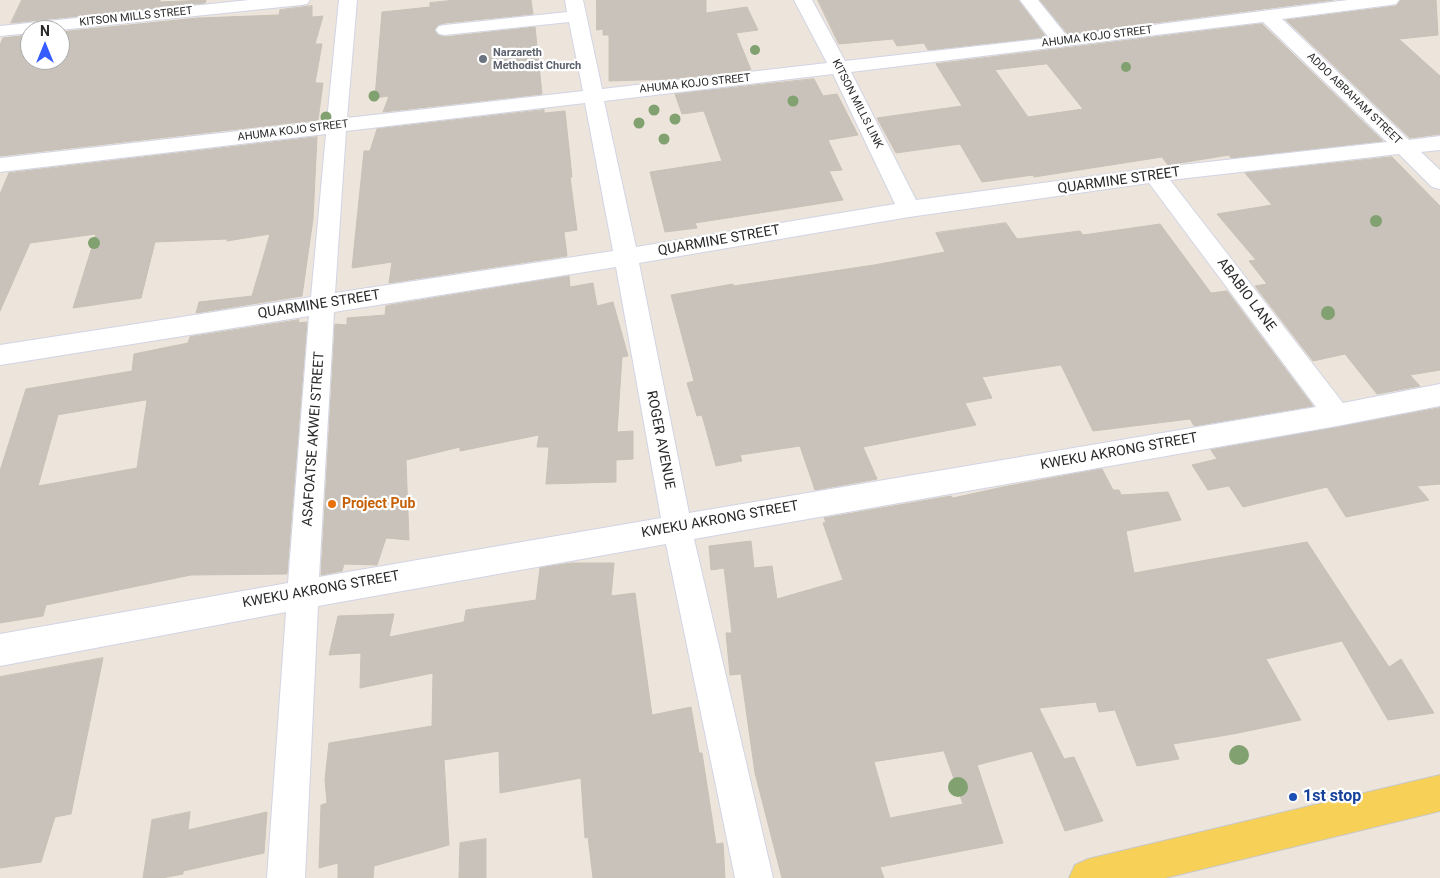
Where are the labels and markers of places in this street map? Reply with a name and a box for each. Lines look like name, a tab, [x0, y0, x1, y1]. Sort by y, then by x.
place label: Narzareth Methodist Church	[493, 46, 581, 72]
marker: Narzareth Methodist Church	[477, 53, 489, 65]
place label: Project Pub	[342, 496, 415, 512]
marker: Project Pub	[326, 498, 338, 510]
place label: 1st stop	[1303, 787, 1361, 807]
marker: 1st stop	[1287, 791, 1299, 803]

